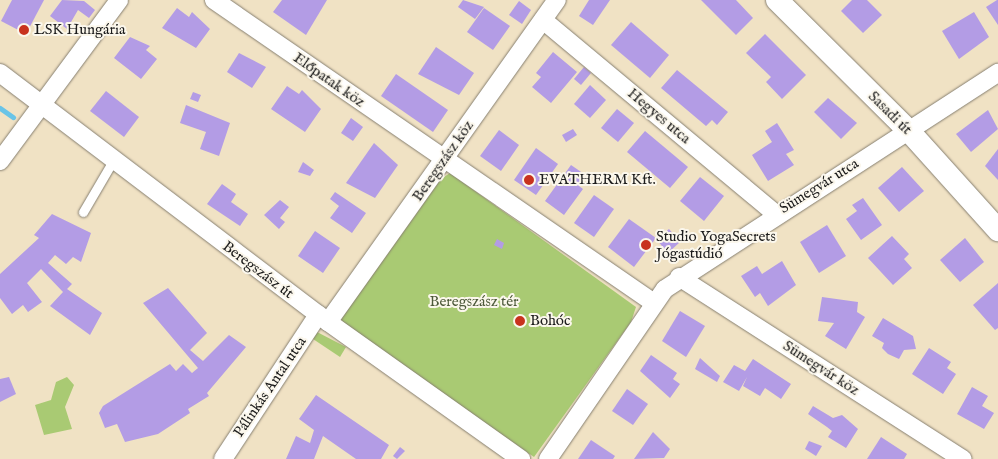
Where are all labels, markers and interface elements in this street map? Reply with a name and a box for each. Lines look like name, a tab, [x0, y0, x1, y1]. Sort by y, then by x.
place label: LSK Hungária	[34, 21, 126, 39]
marker: LSK Hungária	[18, 24, 30, 36]
street label: Előpatak köz	[290, 49, 368, 111]
street label: Hegyes utca	[624, 84, 694, 148]
street label: Sasadi út	[864, 87, 916, 139]
street label: Beregszász köz	[409, 117, 477, 205]
street label: Sümegvár utca	[776, 155, 862, 217]
place label: EVATHERM Kft.	[539, 171, 656, 189]
marker: EVATHERM Kft.	[523, 174, 535, 186]
place label: Studio YogaSecrets Jógastúdió	[656, 227, 776, 262]
street label: Beregszász út	[219, 237, 297, 303]
marker: Studio YogaSecrets Jógastúdió	[640, 239, 652, 251]
park label: Beregszász tér	[429, 293, 519, 311]
place label: Bohóc	[530, 312, 570, 330]
marker: Bohóc	[514, 315, 526, 327]
street label: Pálinkás Antal utca	[230, 333, 310, 441]
street label: Sümegvár köz	[780, 337, 862, 399]

